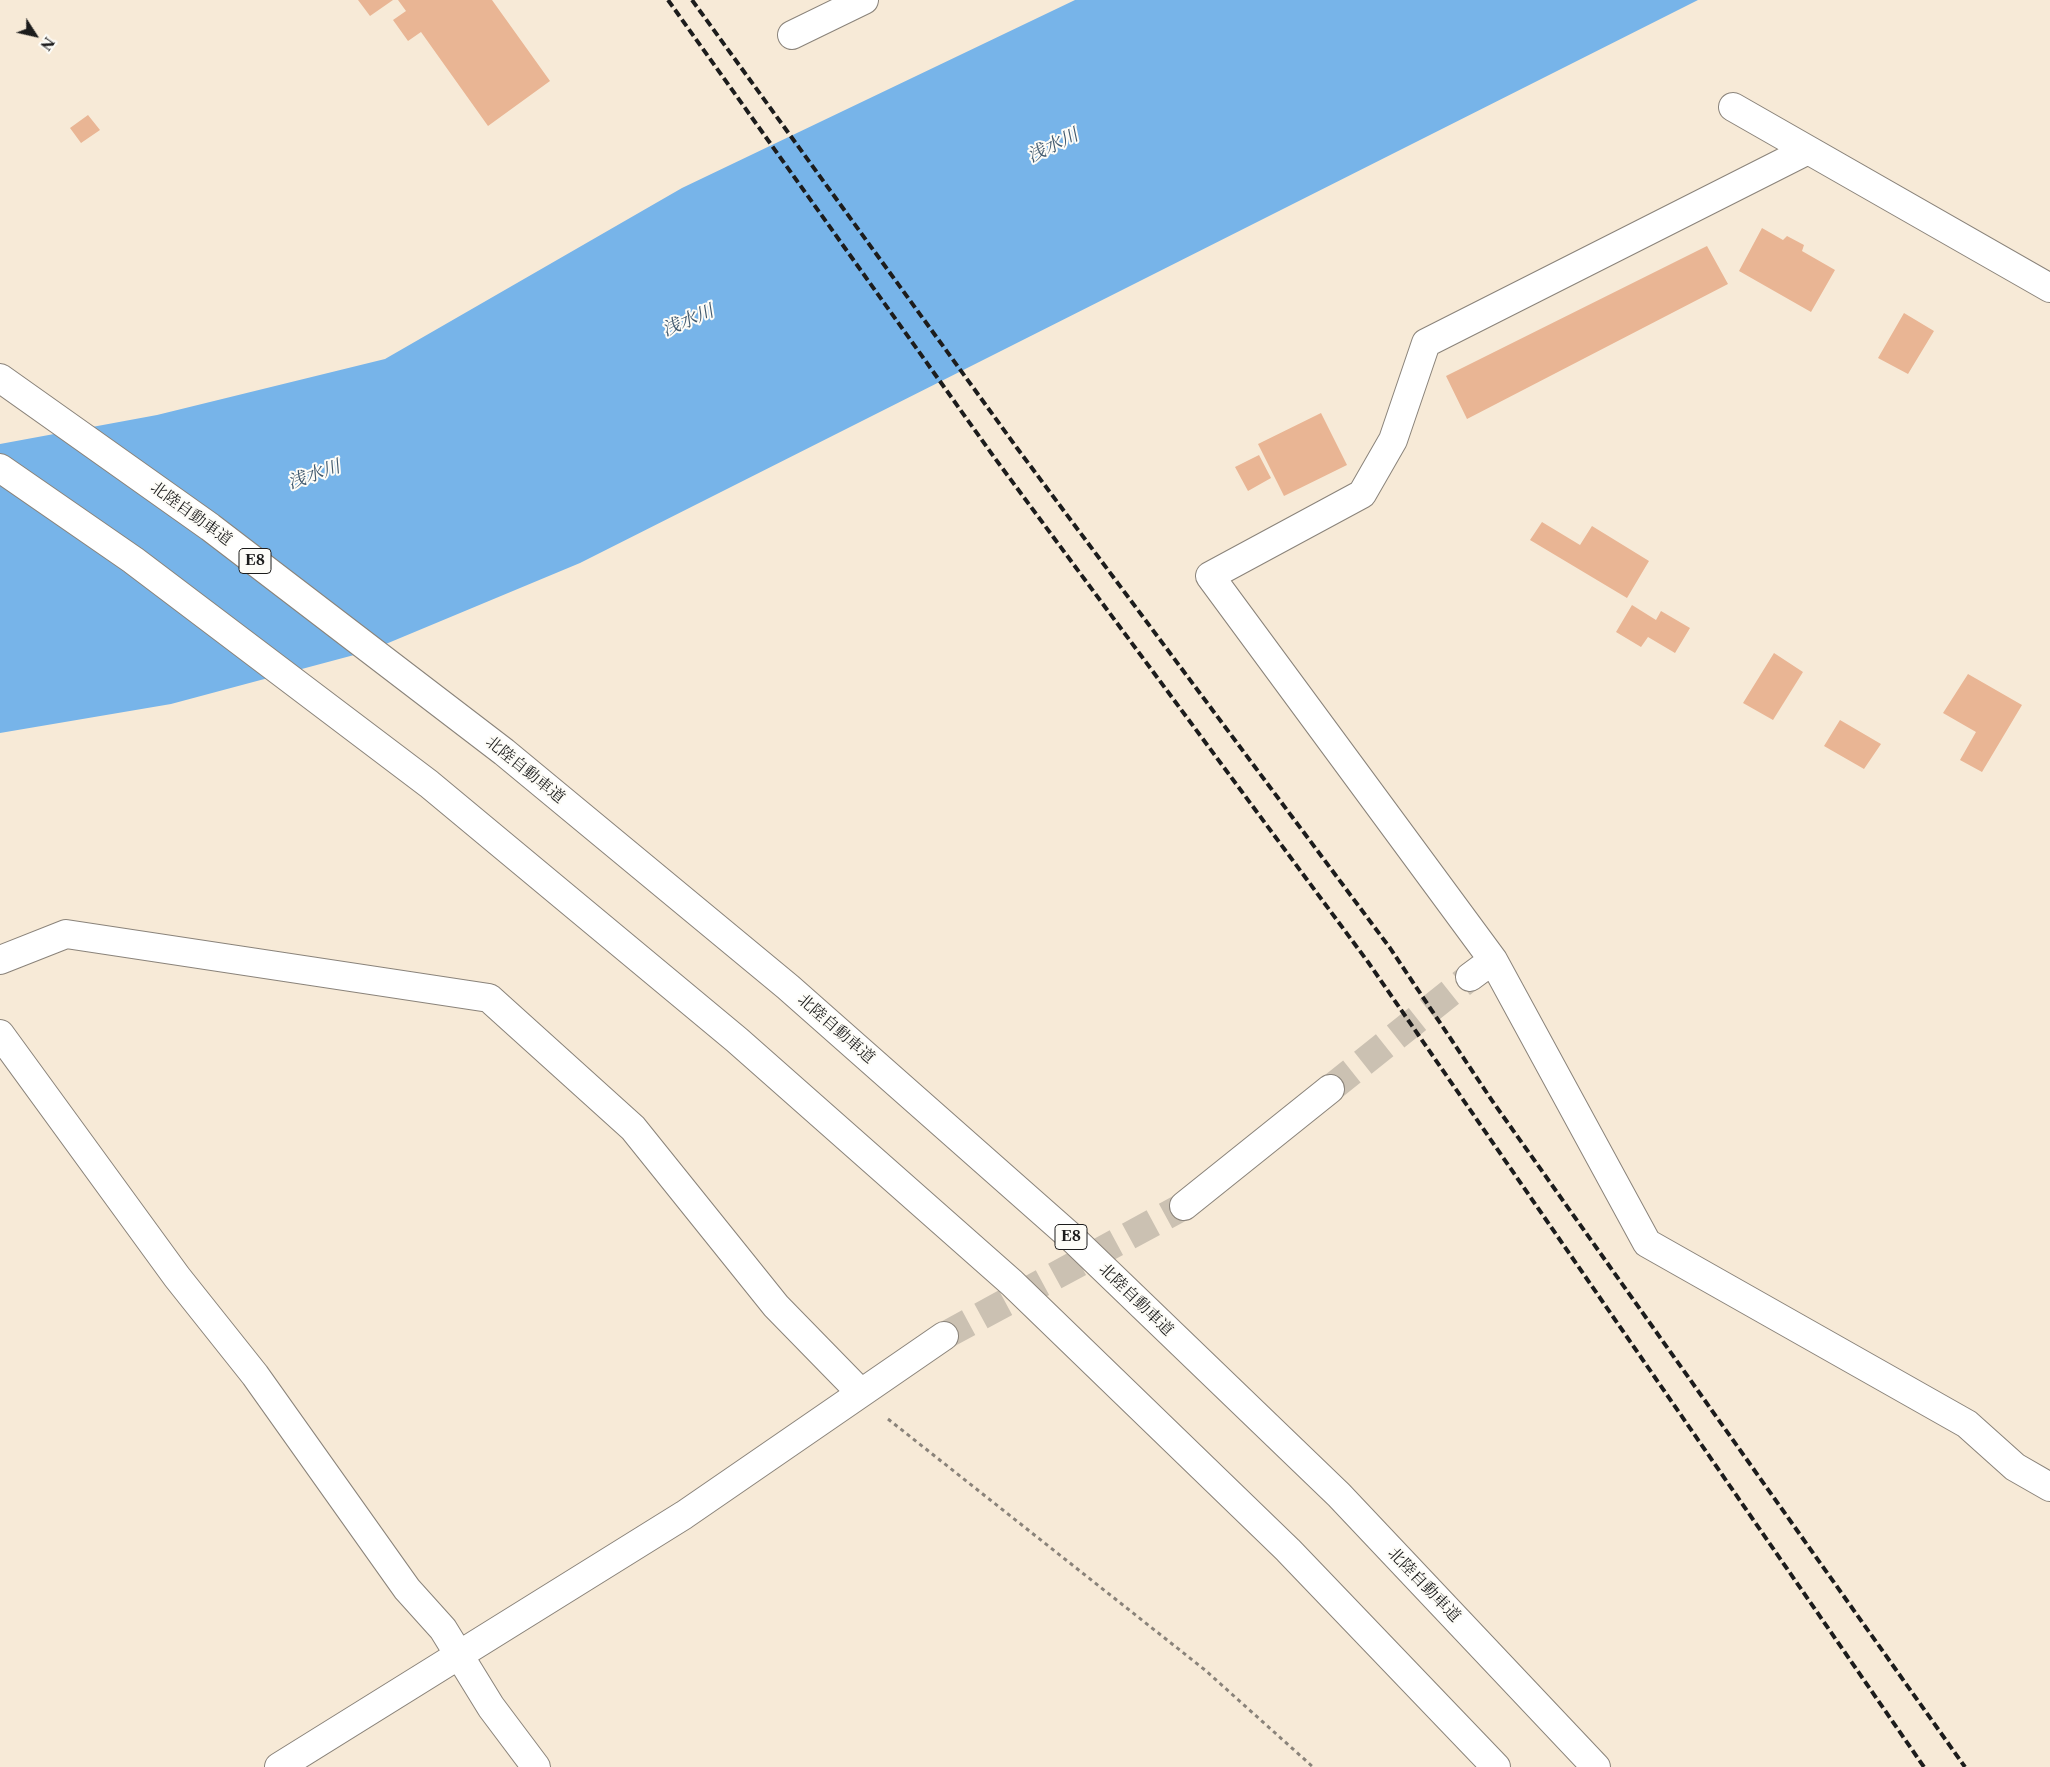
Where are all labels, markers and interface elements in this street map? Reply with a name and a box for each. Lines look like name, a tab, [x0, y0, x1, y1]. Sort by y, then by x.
north arrow	[10, 10, 60, 60]
text: N	[36, 33, 58, 54]
water label: 浅水川	[1024, 124, 1082, 168]
water label: 浅水川	[659, 301, 717, 341]
water label: 浅水川	[285, 456, 343, 494]
street label: 北陸自動車道	[147, 478, 235, 550]
road number: E8	[239, 548, 271, 574]
street label: 北陸自動車道	[482, 732, 568, 808]
street label: 北陸自動車道	[793, 990, 879, 1068]
road number: E8	[1055, 1224, 1087, 1250]
street label: 北陸自動車道	[1095, 1260, 1177, 1340]
street label: 北陸自動車道	[1384, 1544, 1464, 1626]

